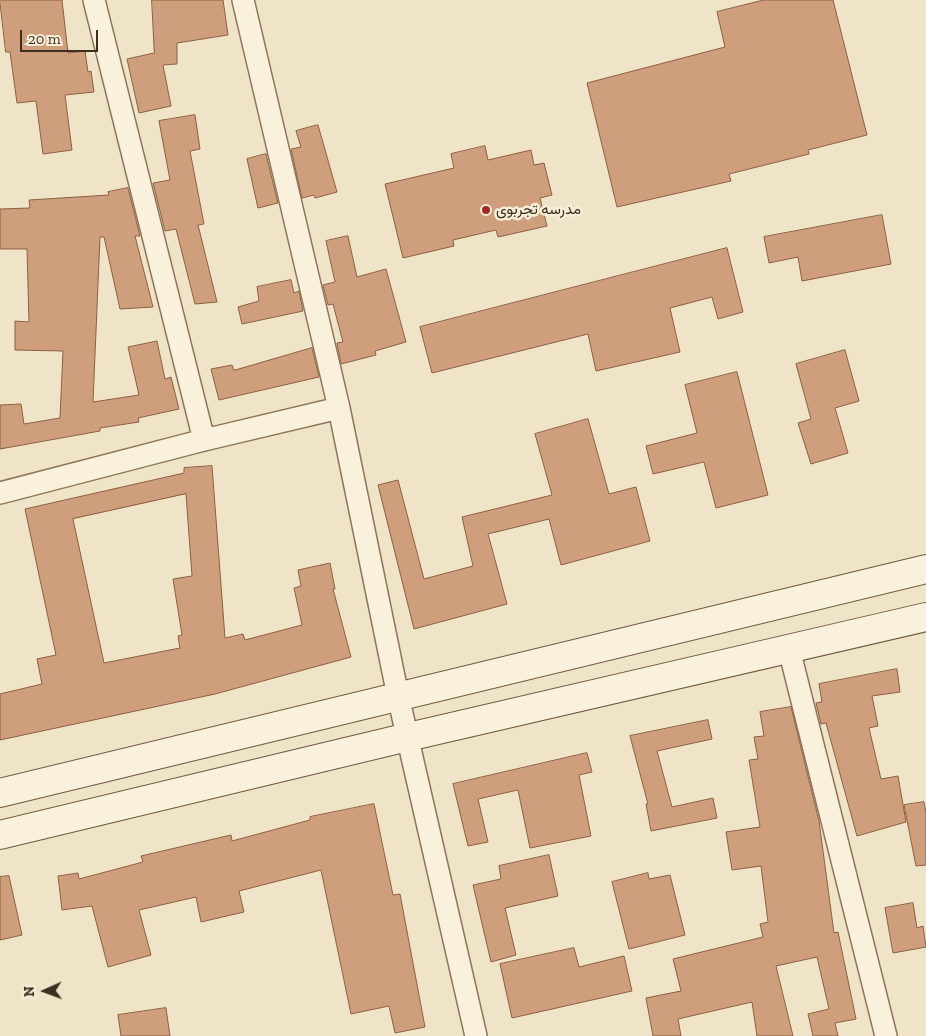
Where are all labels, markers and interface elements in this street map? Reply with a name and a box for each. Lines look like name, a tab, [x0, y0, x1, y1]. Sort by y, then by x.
scale bar	[22, 20, 100, 52]
text: 20 m	[28, 30, 61, 48]
place label: مدرسه تجربوى	[496, 201, 581, 219]
marker: مدرسه تجربوى	[480, 204, 492, 216]
north arrow	[20, 966, 70, 1016]
text: N	[21, 986, 38, 997]

